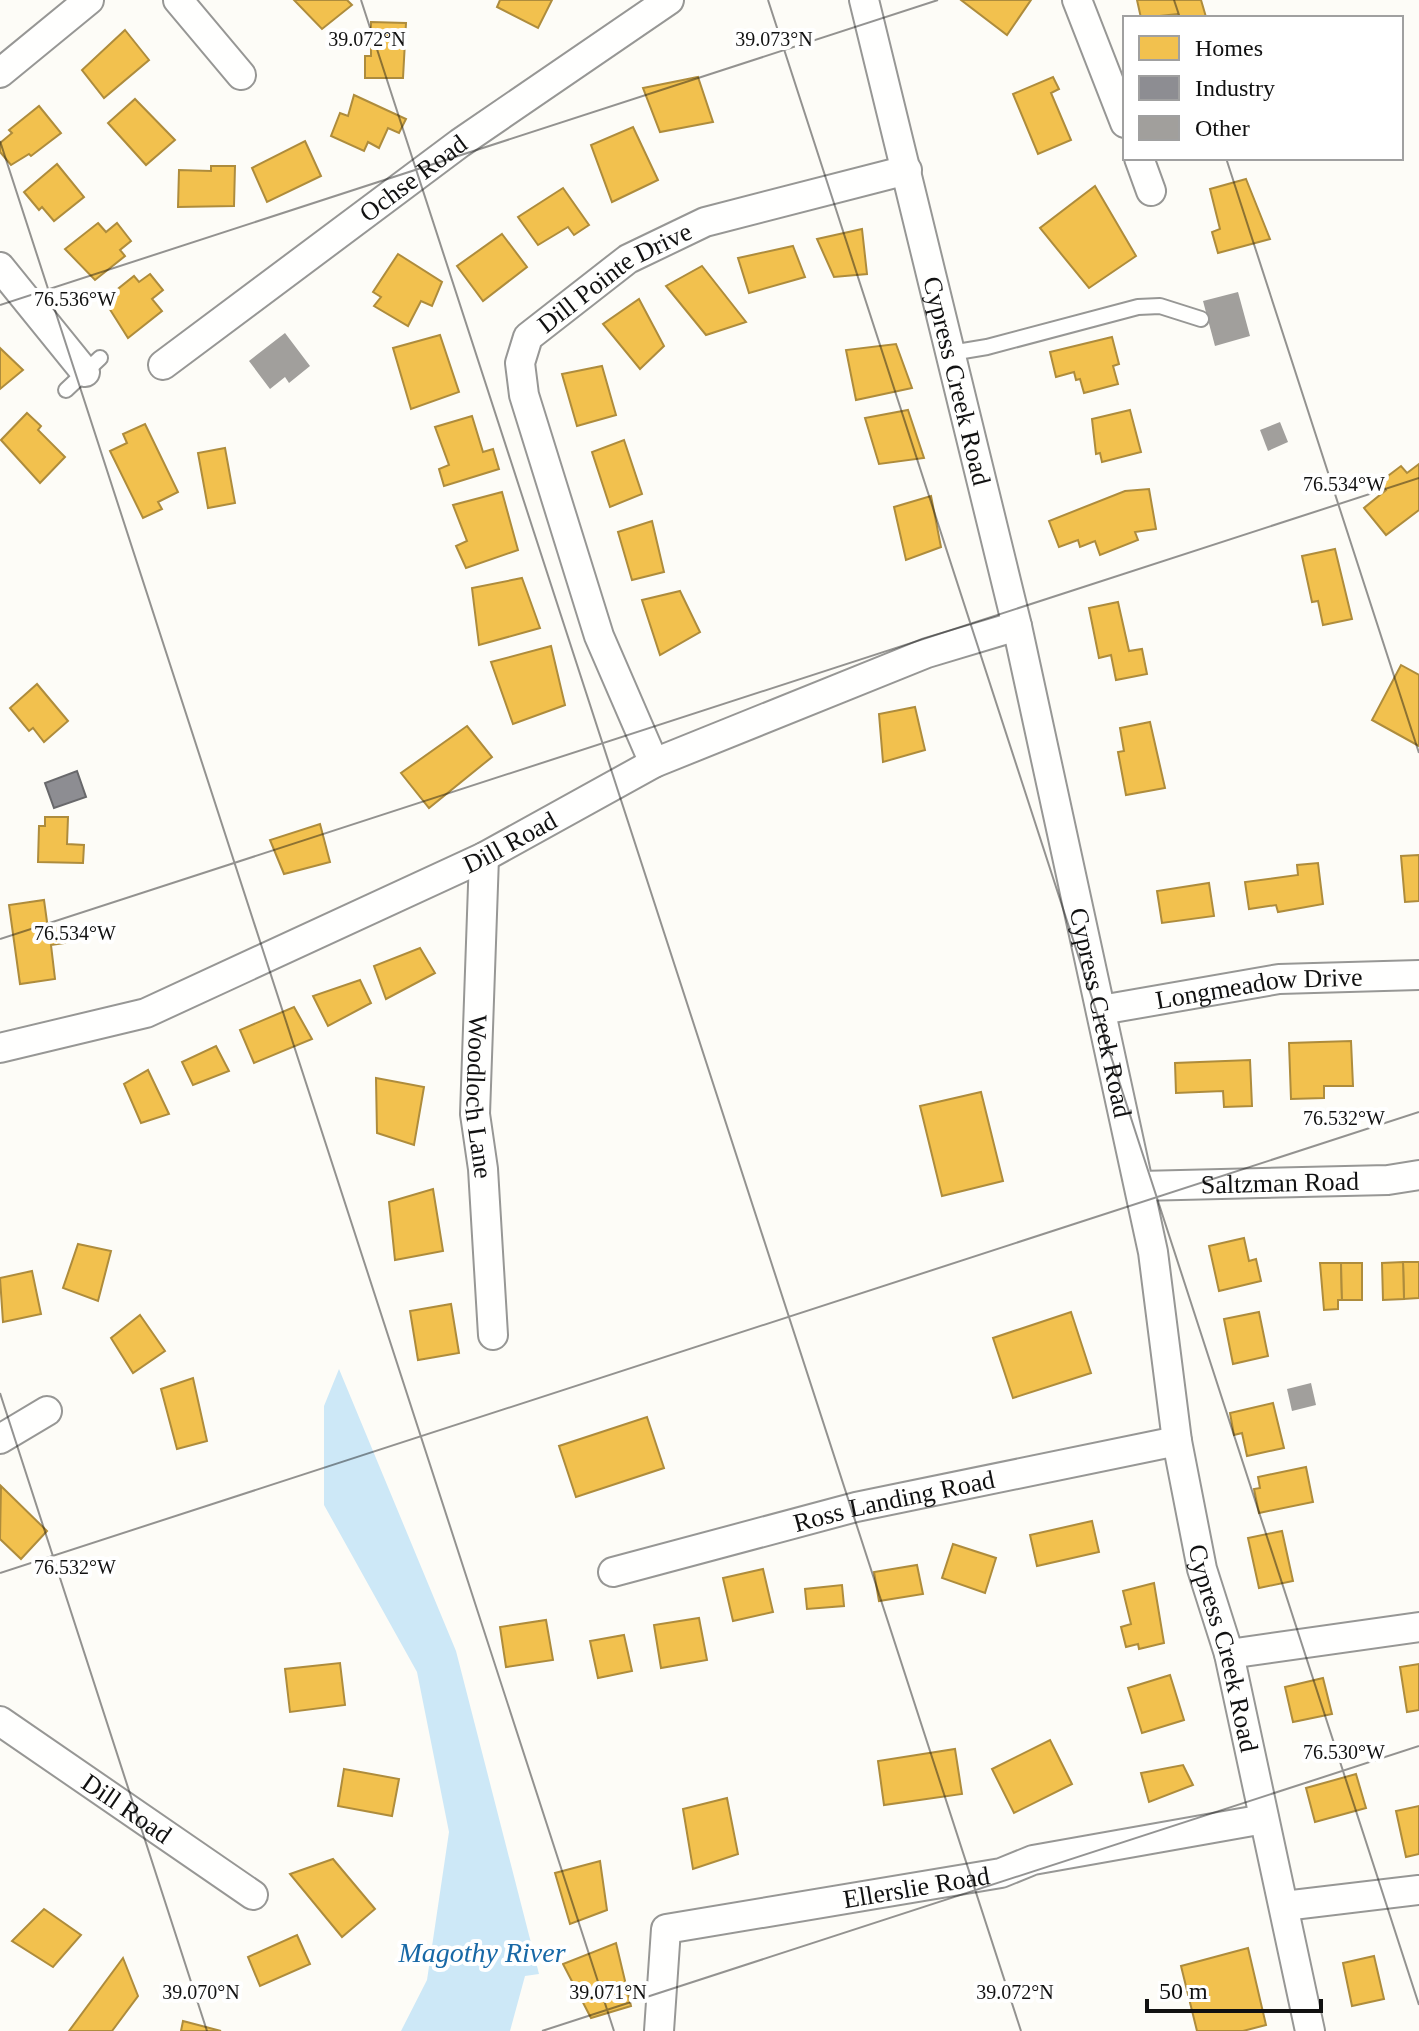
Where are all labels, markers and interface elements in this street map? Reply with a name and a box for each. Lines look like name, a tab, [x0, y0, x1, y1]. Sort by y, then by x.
legend	[1123, 16, 1403, 160]
text: 39.072°N	[328, 28, 406, 50]
text: 39.073°N	[735, 28, 813, 50]
text: Homes	[1195, 35, 1263, 61]
text: Industry	[1195, 75, 1275, 101]
text: Other	[1195, 115, 1250, 141]
street label: Ochse Road	[354, 129, 472, 228]
street label: Dill Pointe Drive	[532, 216, 696, 339]
street label: Cypress Creek Road	[918, 273, 997, 488]
text: 76.536°W	[34, 288, 116, 310]
text: 76.534°W	[1303, 473, 1385, 495]
street label: Dill Road	[459, 805, 561, 879]
street label: Cypress Creek Road	[1064, 905, 1138, 1120]
text: 76.534°W	[34, 922, 116, 944]
street label: Longmeadow Drive	[1153, 962, 1363, 1015]
street label: Woodloch Lane	[460, 1014, 498, 1179]
text: 76.532°W	[1303, 1107, 1385, 1129]
street label: Saltzman Road	[1201, 1166, 1359, 1199]
street label: Ross Landing Road	[790, 1464, 997, 1538]
street label: Cypress Creek Road	[1183, 1542, 1264, 1755]
text: 76.532°W	[34, 1556, 116, 1578]
text: 76.530°W	[1303, 1741, 1385, 1763]
street label: Dill Road	[77, 1767, 177, 1849]
street label: Ellerslie Road	[841, 1861, 992, 1914]
water label: Magothy River	[397, 1937, 566, 1968]
scale bar	[1147, 1963, 1321, 2013]
text: 50 m	[1159, 1978, 1208, 2004]
text: 39.070°N	[162, 1981, 240, 2003]
text: 39.071°N	[569, 1981, 647, 2003]
text: 39.072°N	[976, 1981, 1054, 2003]

